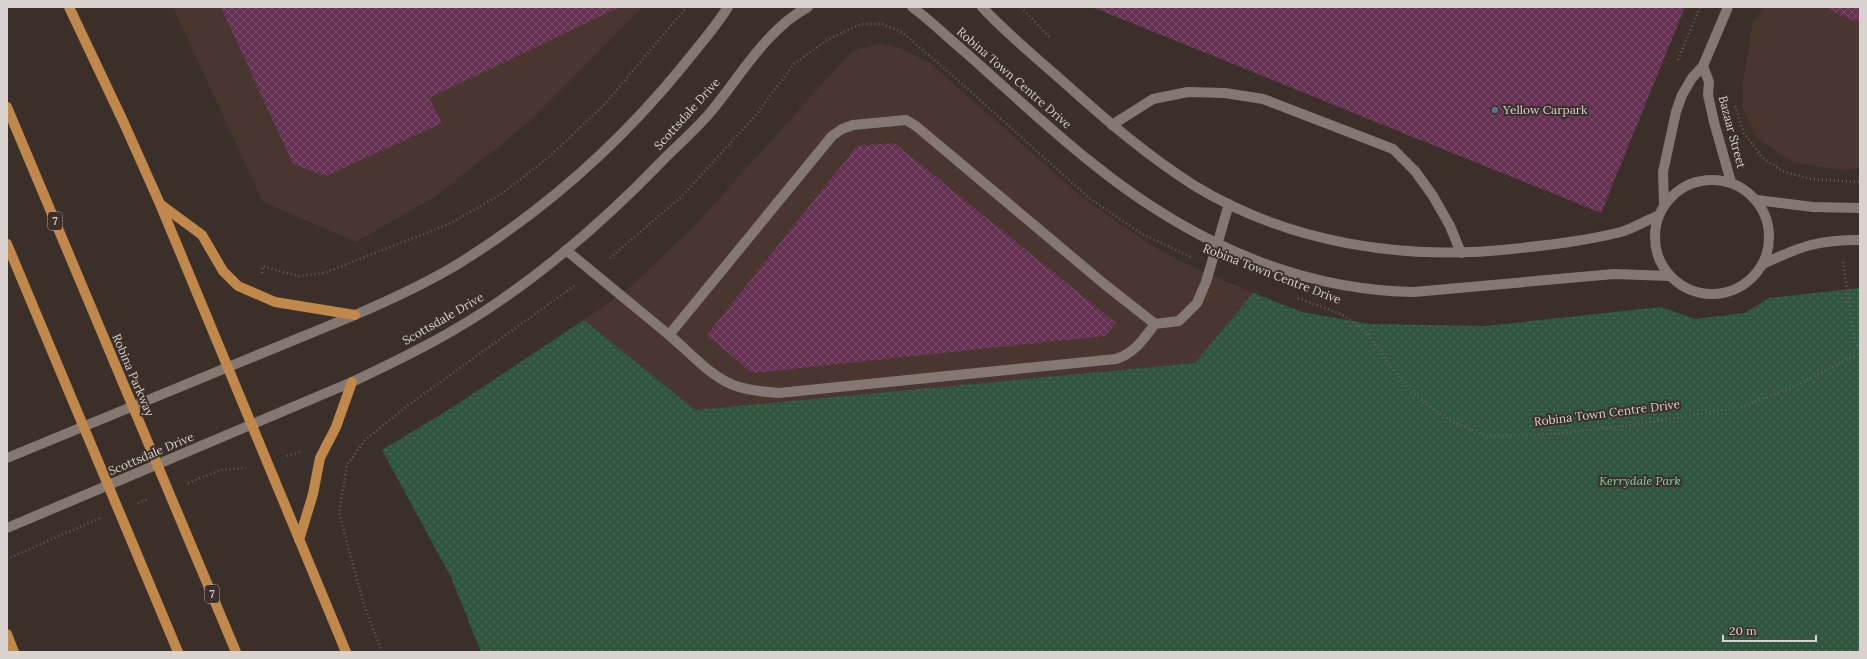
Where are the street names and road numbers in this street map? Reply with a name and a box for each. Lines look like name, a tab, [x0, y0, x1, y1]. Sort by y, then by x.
street label: Robina Town Centre Drive	[954, 24, 1075, 132]
street label: Scottsdale Drive	[650, 74, 723, 153]
street label: Bazaar Street	[1716, 94, 1749, 170]
road number: 7	[48, 212, 62, 230]
street label: Robina Town Centre Drive	[1201, 240, 1344, 307]
street label: Scottsdale Drive	[399, 289, 487, 348]
street label: Robina Parkway	[109, 331, 158, 419]
street label: Robina Town Centre Drive	[1533, 396, 1681, 429]
street label: Scottsdale Drive	[106, 429, 196, 478]
road number: 7	[205, 585, 219, 603]

